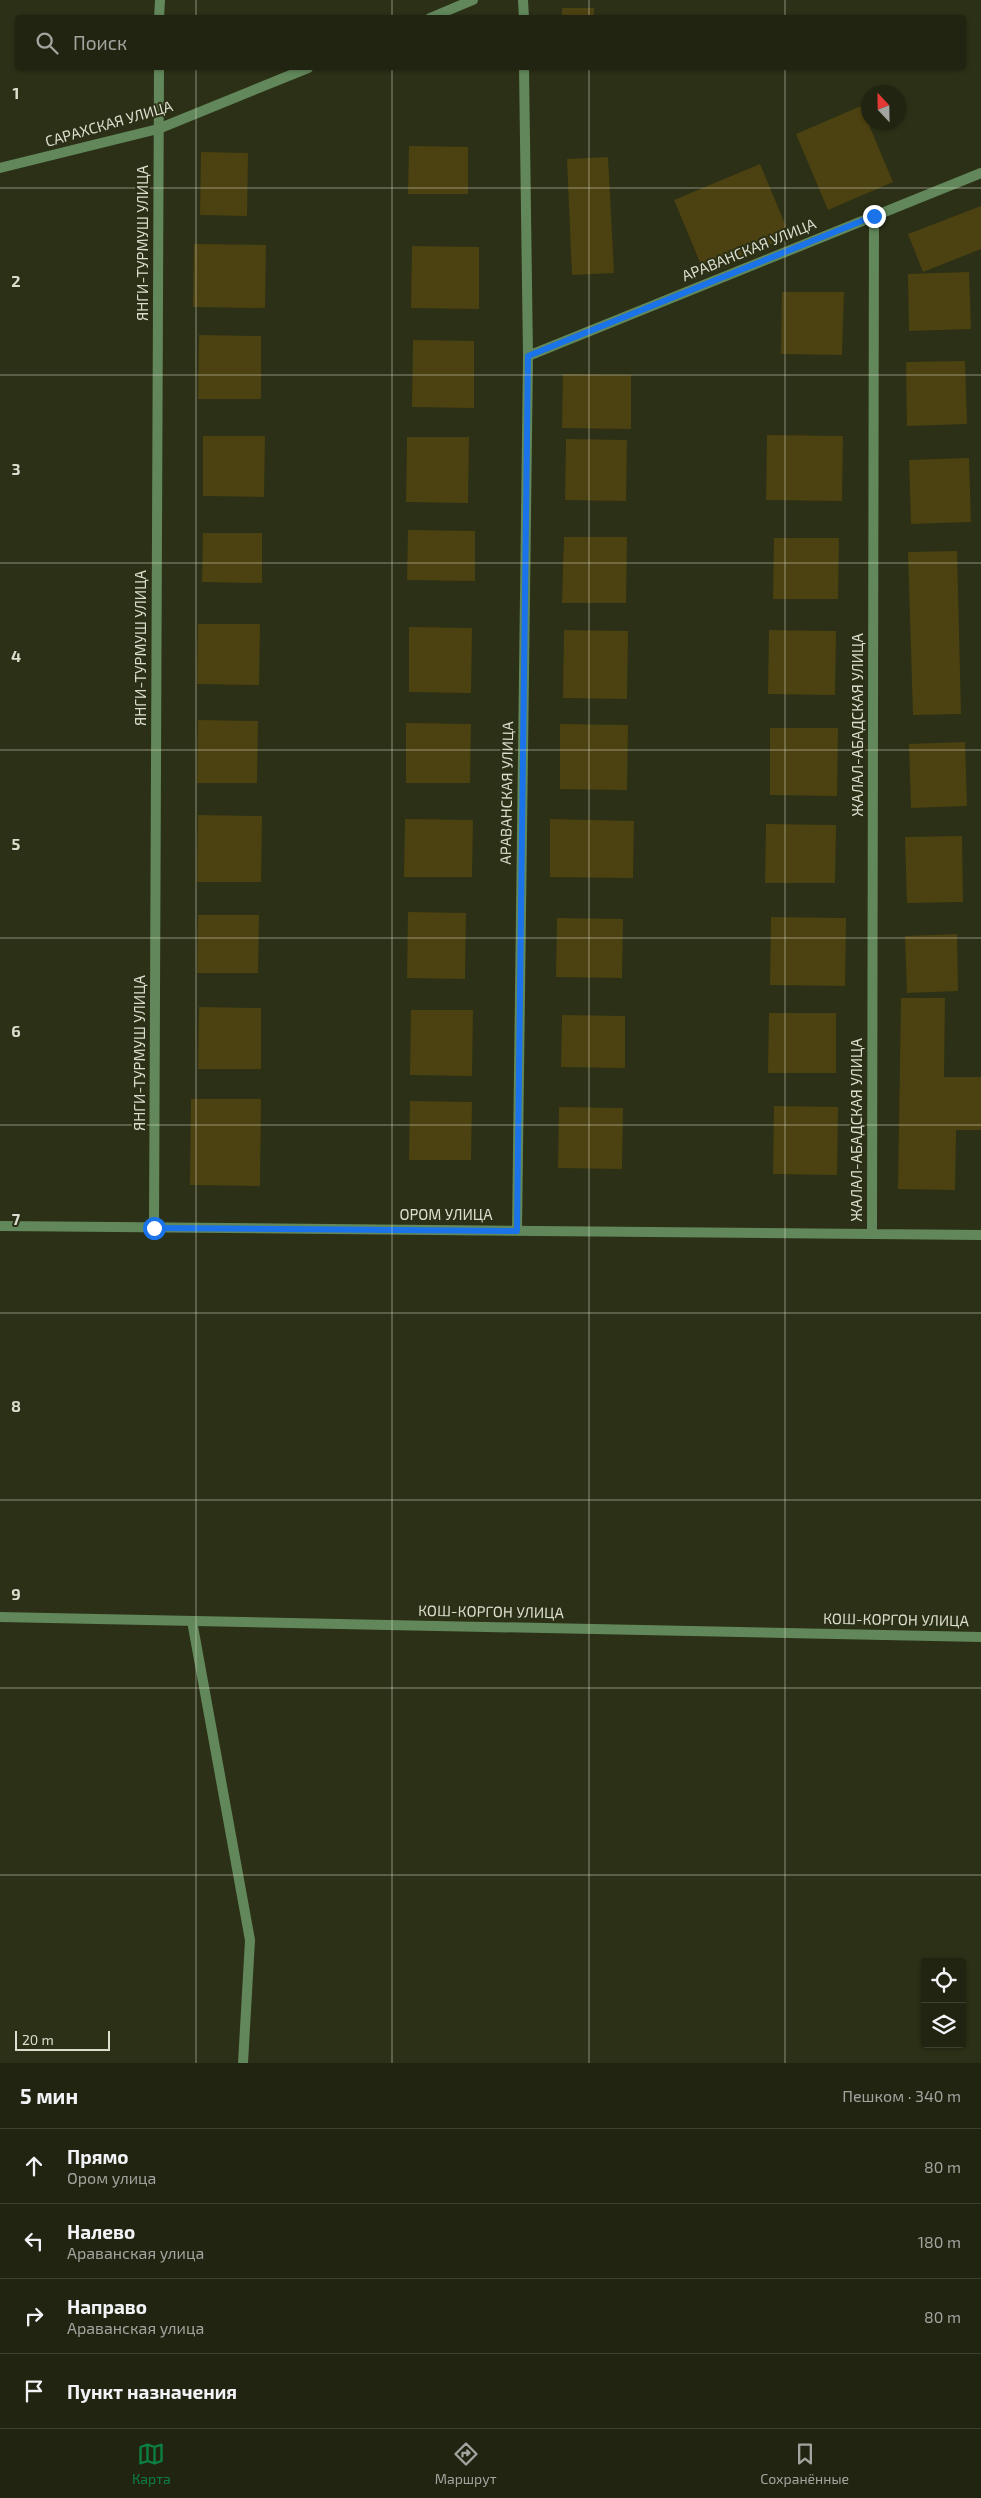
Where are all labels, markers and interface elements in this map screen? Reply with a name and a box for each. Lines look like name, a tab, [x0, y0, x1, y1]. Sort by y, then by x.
search box	[15, 15, 966, 70]
icon: search	[33, 29, 61, 57]
text: Поиск	[73, 31, 127, 54]
text: 1	[13, 83, 19, 102]
north arrow	[861, 85, 906, 130]
street label: САРАХСКАЯ УЛИЦА	[43, 96, 175, 150]
street label: ЯНГИ-ТУРМУШ УЛИЦА	[133, 164, 151, 321]
route end	[863, 205, 886, 228]
street label: АРАВАНСКАЯ УЛИЦА	[679, 214, 819, 284]
text: 2	[11, 271, 21, 290]
text: 3	[11, 459, 21, 478]
street label: ЯНГИ-ТУРМУШ УЛИЦА	[131, 569, 149, 726]
street label: ЖАЛАЛ-АБАДСКАЯ УЛИЦА	[848, 633, 866, 817]
text: 4	[11, 646, 21, 665]
street label: АРАВАНСКАЯ УЛИЦА	[496, 721, 516, 865]
text: 5	[12, 834, 21, 853]
street label: ЯНГИ-ТУРМУШ УЛИЦА	[130, 974, 148, 1131]
text: 6	[11, 1021, 21, 1040]
street label: ЖАЛАЛ-АБАДСКАЯ УЛИЦА	[847, 1038, 865, 1222]
street label: ОРОМ УЛИЦА	[399, 1205, 493, 1223]
text: 7	[12, 1209, 21, 1228]
route start	[143, 1217, 166, 1240]
text: 8	[11, 1396, 21, 1415]
text: 9	[11, 1584, 21, 1603]
street label: КОШ-КОРГОН УЛИЦА	[418, 1601, 565, 1621]
street label: КОШ-КОРГОН УЛИЦА	[823, 1609, 970, 1629]
map controls	[921, 1958, 966, 2048]
button: locate	[921, 1958, 966, 2003]
button: layers	[921, 2003, 966, 2048]
scale bar	[15, 2028, 110, 2051]
text: 20 m	[22, 2031, 54, 2048]
text: 5 мин	[20, 2083, 78, 2108]
text: Пешком · 340 m	[842, 2086, 961, 2105]
text: Прямо	[67, 2145, 129, 2168]
icon: ahead	[20, 2152, 48, 2180]
text: 80 m	[924, 2157, 961, 2176]
text: Ором улица	[67, 2168, 156, 2187]
text: Налево	[67, 2220, 135, 2243]
icon: left	[20, 2227, 48, 2255]
text: 180 m	[918, 2232, 961, 2251]
text: Араванская улица	[67, 2243, 204, 2262]
text: Направо	[67, 2295, 147, 2318]
icon: right	[20, 2302, 48, 2330]
text: 80 m	[924, 2307, 961, 2326]
text: Араванская улица	[67, 2318, 204, 2337]
icon: arrive	[20, 2377, 48, 2405]
text: Пункт назначения	[67, 2380, 237, 2403]
tab: Карта	[132, 2440, 171, 2487]
tab: Маршрут	[435, 2440, 497, 2487]
tab: Сохранённые	[760, 2440, 849, 2487]

